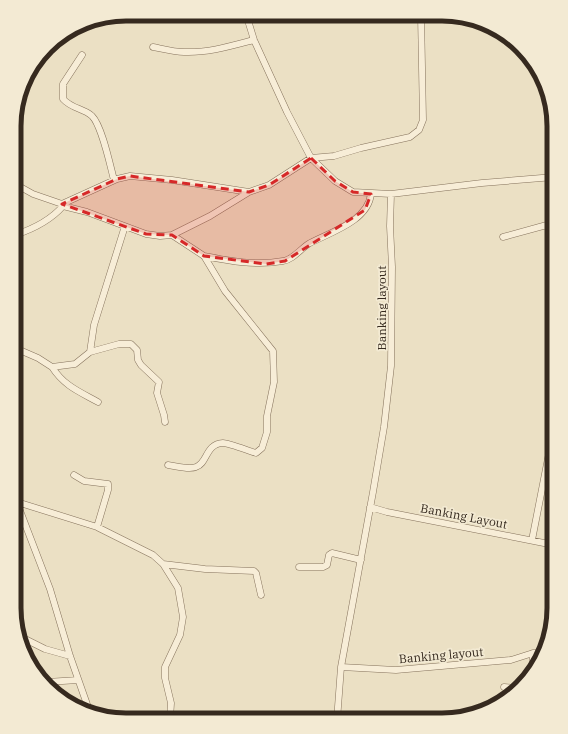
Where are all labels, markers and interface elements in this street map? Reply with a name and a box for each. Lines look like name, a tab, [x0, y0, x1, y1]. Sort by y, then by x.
street label: Banking layout	[374, 266, 389, 350]
street label: Banking Layout	[419, 500, 509, 532]
street label: Banking layout	[398, 644, 484, 666]

